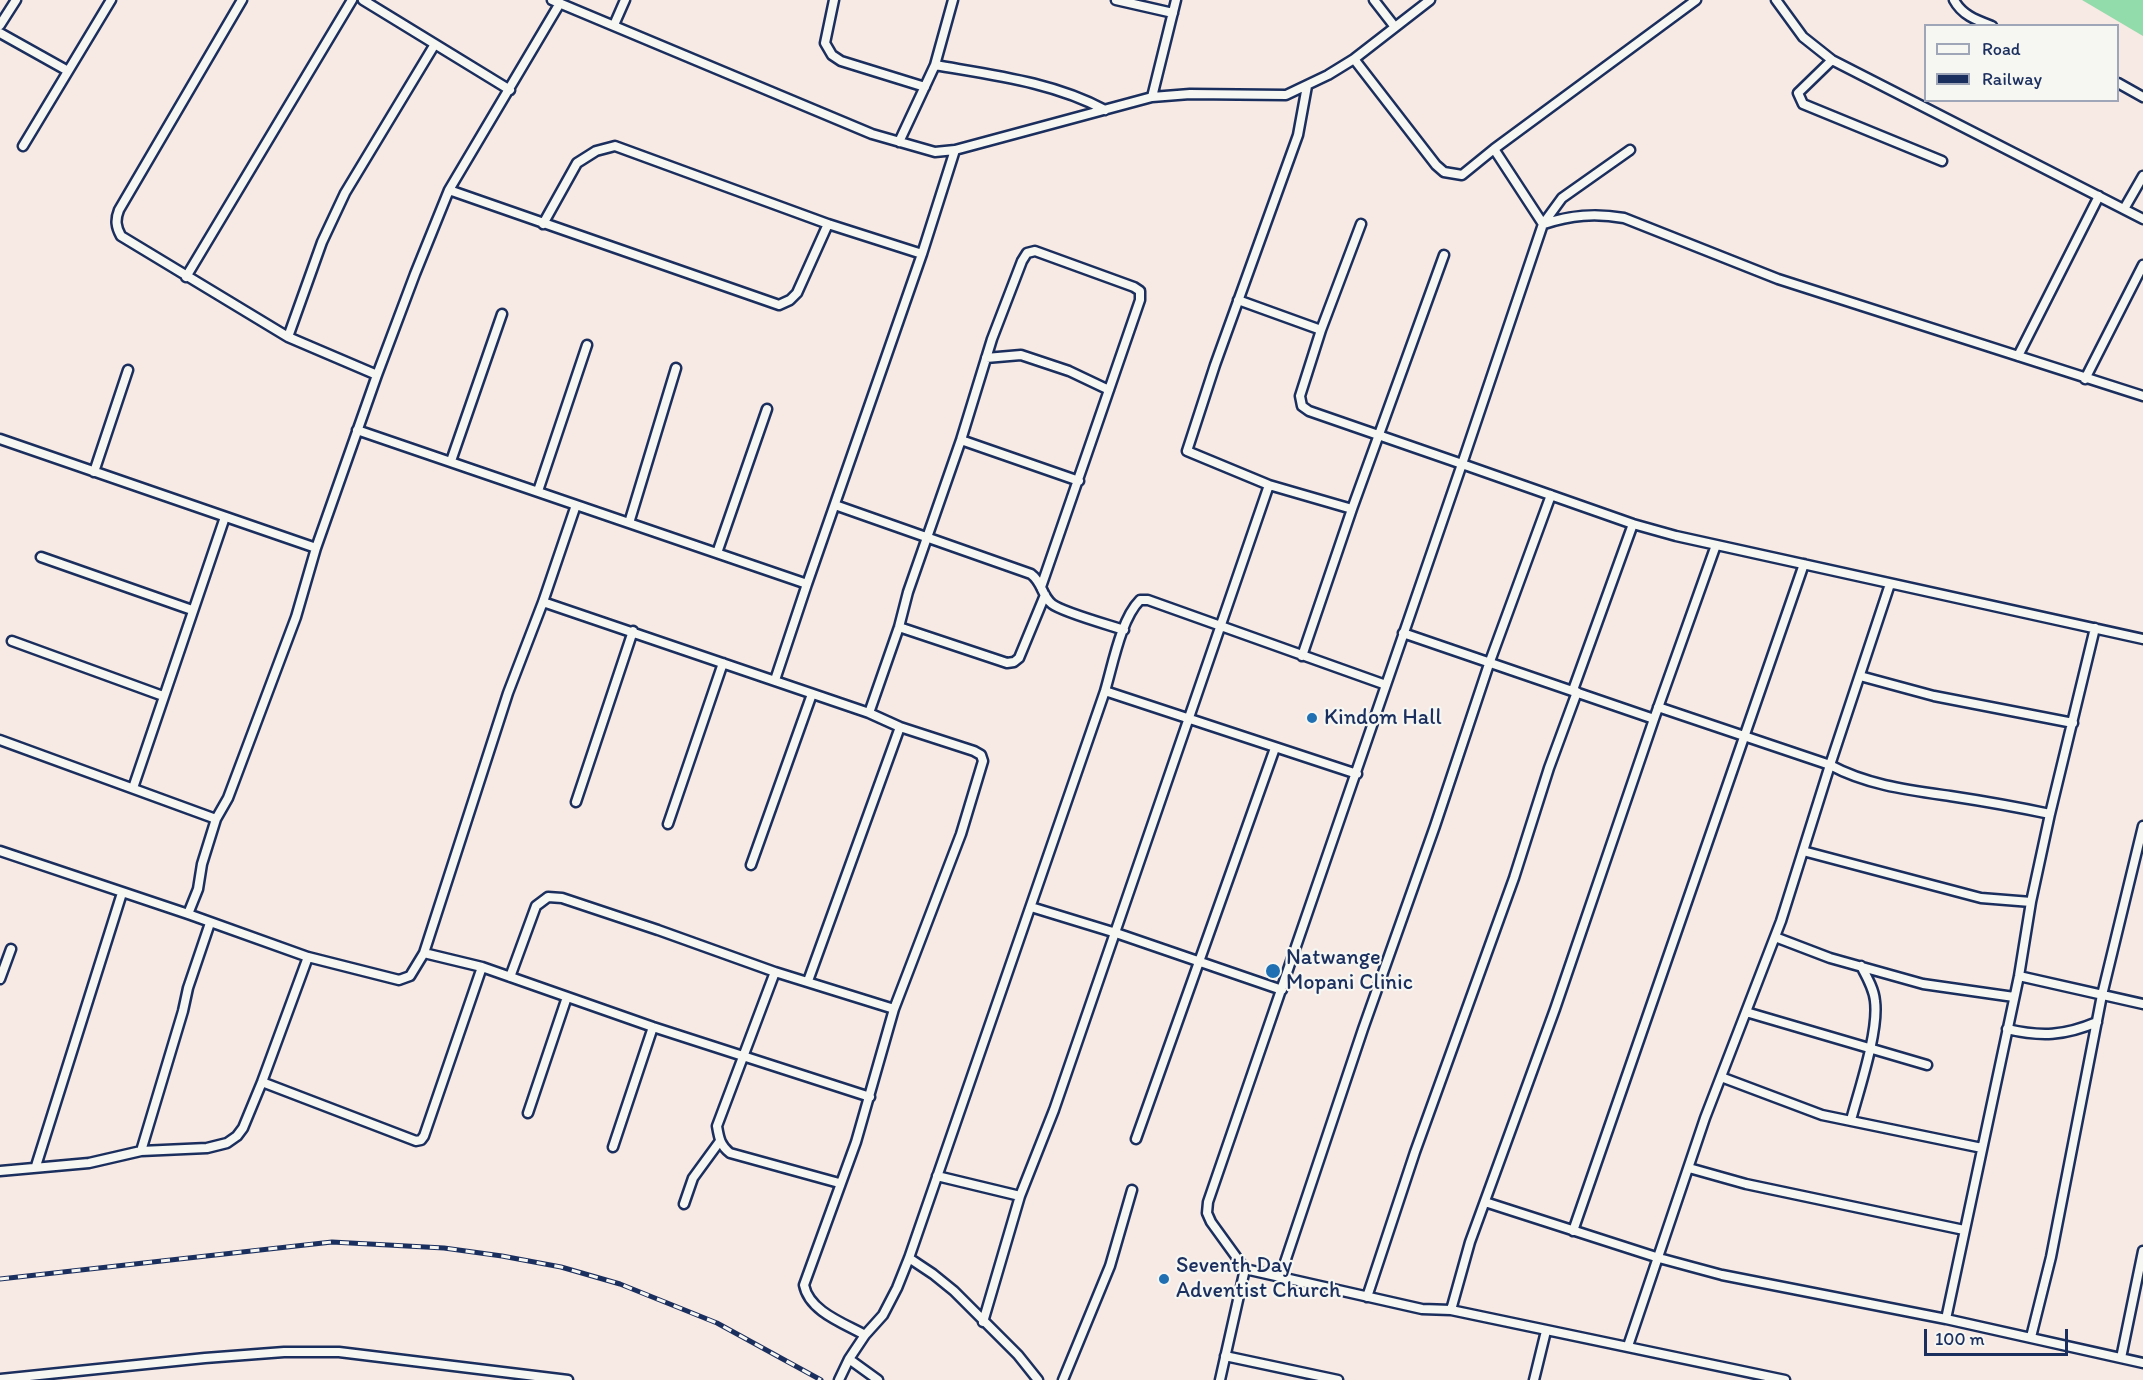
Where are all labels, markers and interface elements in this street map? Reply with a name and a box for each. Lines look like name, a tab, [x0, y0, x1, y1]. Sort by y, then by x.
legend	[1924, 24, 2119, 102]
text: Road	[1982, 38, 2021, 60]
text: Railway	[1982, 68, 2042, 90]
place label: Kindom Hall	[1324, 705, 1442, 731]
marker: Kindom Hall	[1305, 711, 1319, 725]
place label: Natwange Mopani Clinic	[1286, 945, 1413, 996]
marker: Natwange Mopani Clinic	[1264, 962, 1282, 980]
place label: Seventh Day Adventist Church	[1176, 1253, 1341, 1304]
marker: Seventh Day Adventist Church	[1157, 1272, 1171, 1286]
scale bar	[1927, 1317, 2071, 1355]
text: 100 m	[1935, 1328, 1985, 1350]

